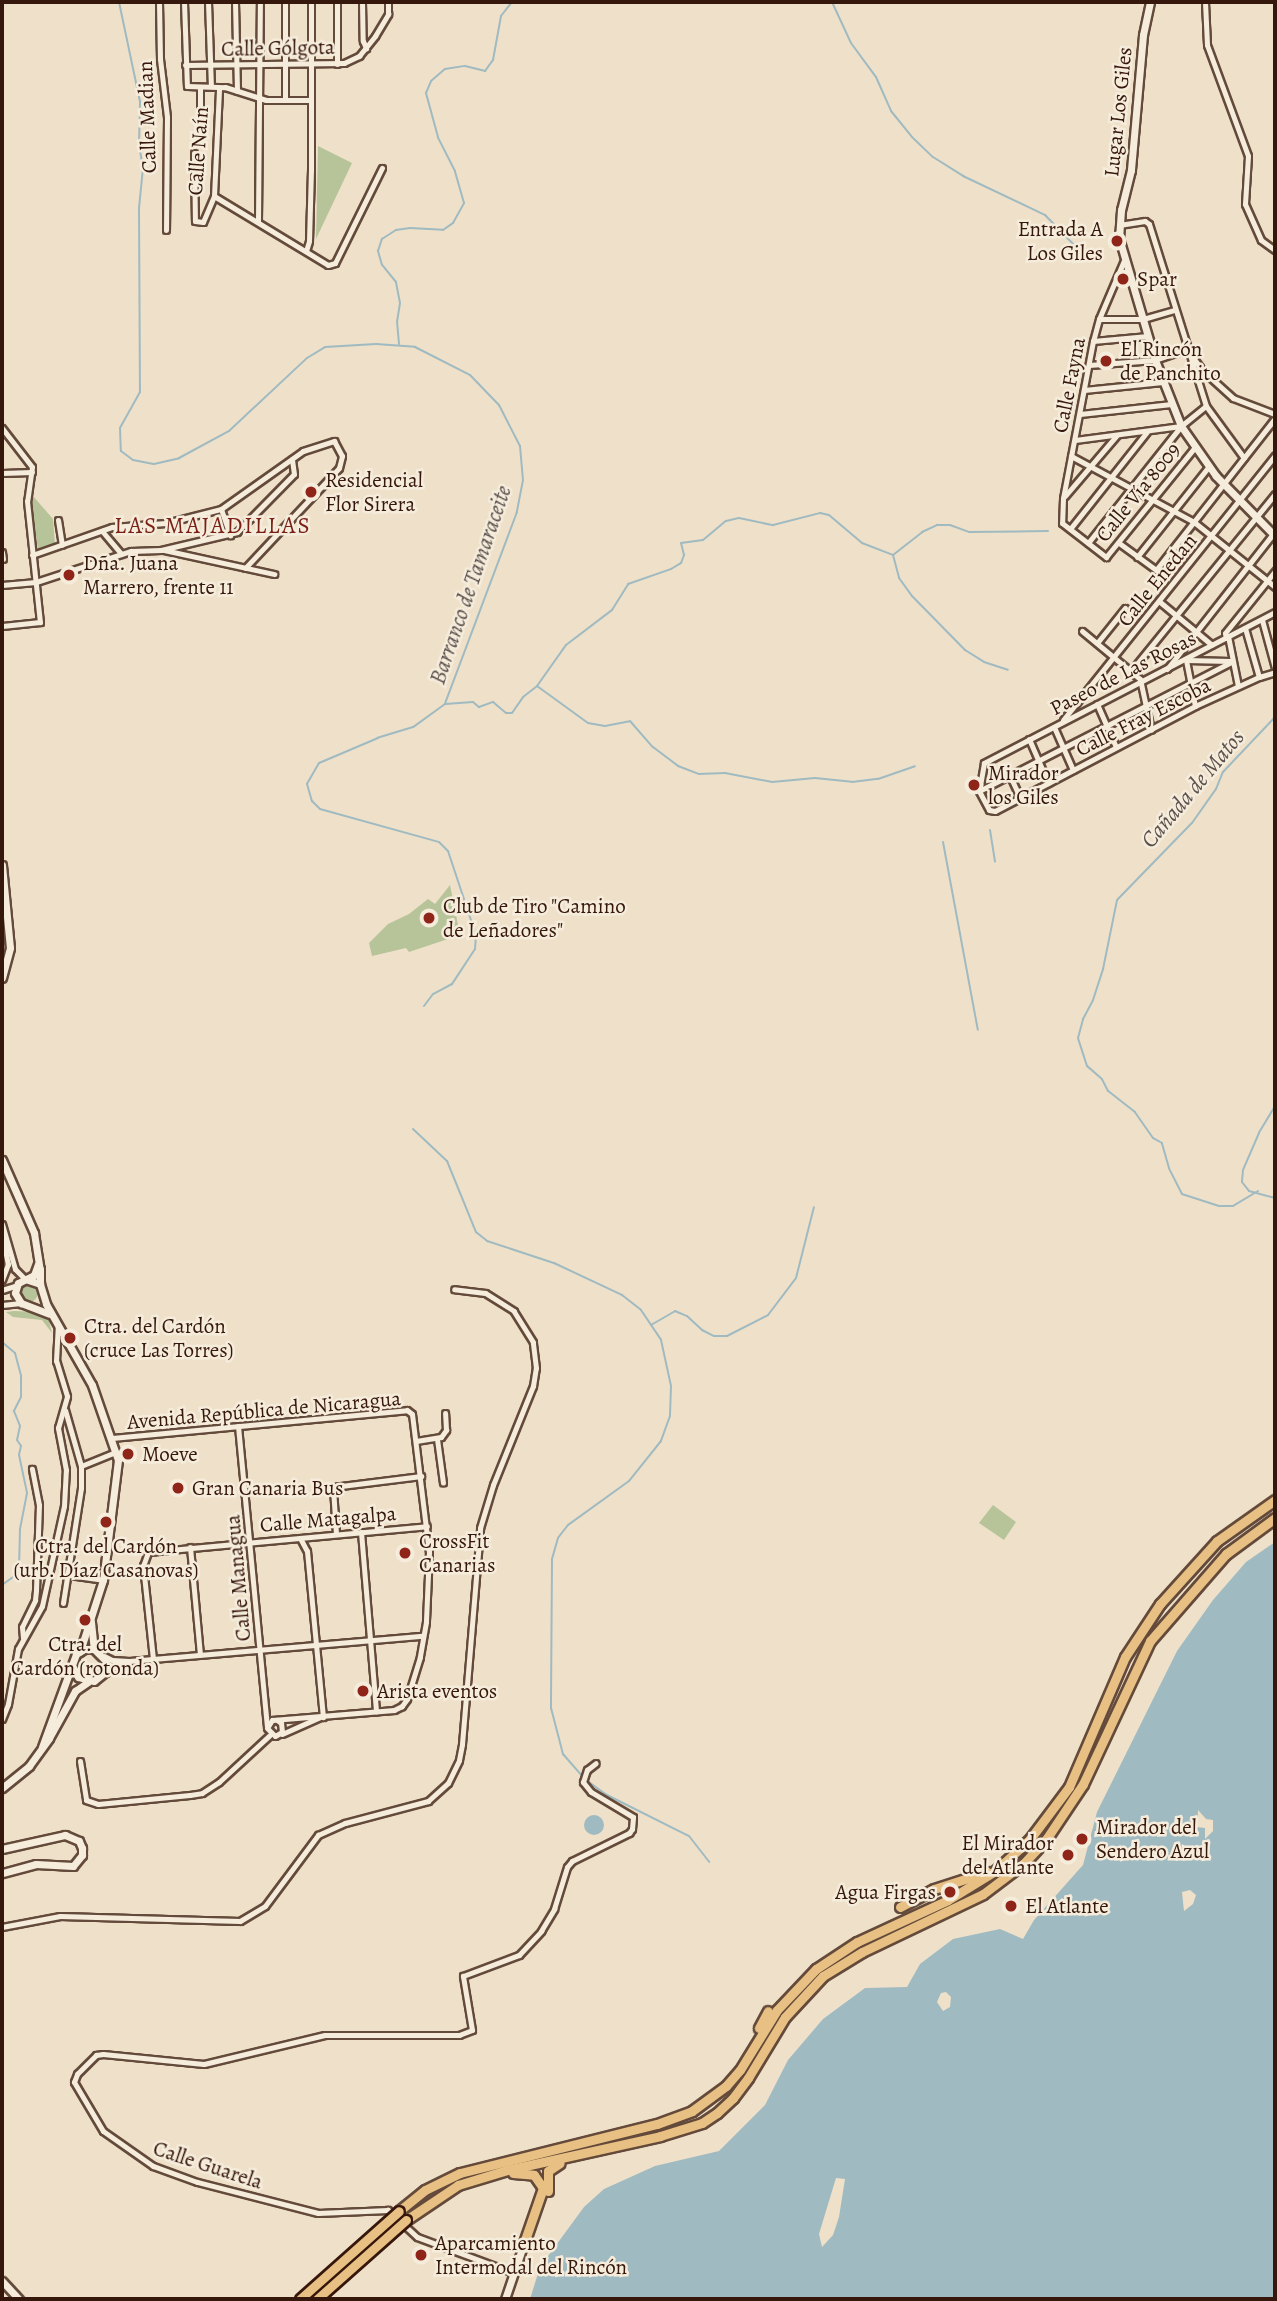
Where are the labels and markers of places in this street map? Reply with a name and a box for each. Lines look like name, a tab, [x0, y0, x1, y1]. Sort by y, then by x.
place label: Entrada A Los Giles	[1018, 216, 1103, 266]
marker: Entrada A Los Giles	[1109, 233, 1125, 249]
place label: Spar	[1137, 266, 1177, 292]
marker: Spar	[1115, 271, 1131, 287]
place label: El Rincón de Panchito	[1120, 336, 1221, 386]
marker: El Rincón de Panchito	[1098, 353, 1114, 369]
place label: Residencial Flor Sirera	[325, 467, 423, 517]
marker: Residencial Flor Sirera	[303, 484, 319, 500]
place label: Dña. Juana Marrero, frente 11	[83, 550, 234, 600]
marker: Dña. Juana Marrero, frente 11	[61, 567, 77, 583]
place label: Mirador los Giles	[988, 760, 1059, 810]
marker: Mirador los Giles	[966, 777, 982, 793]
place label: Club de Tiro "Camino de Leñadores"	[443, 893, 626, 943]
marker: Club de Tiro "Camino de Leñadores"	[421, 910, 437, 926]
place label: Ctra. del Cardón (cruce Las Torres)	[84, 1313, 233, 1363]
marker: Ctra. del Cardón (cruce Las Torres)	[62, 1330, 78, 1346]
place label: Moeve	[142, 1441, 198, 1467]
marker: Moeve	[120, 1446, 136, 1462]
place label: Gran Canaria Bus	[192, 1475, 343, 1501]
marker: Gran Canaria Bus	[170, 1480, 186, 1496]
marker: Ctra. del Cardón (urb. Díaz Casanovas)	[98, 1514, 114, 1530]
place label: CrossFit Canarias	[419, 1528, 495, 1578]
place label: Ctra. del Cardón (urb. Díaz Casanovas)	[13, 1533, 199, 1583]
marker: CrossFit Canarias	[397, 1545, 413, 1561]
marker: Ctra. del Cardón (rotonda)	[77, 1612, 93, 1628]
place label: Ctra. del Cardón (rotonda)	[11, 1631, 159, 1681]
place label: Arista eventos	[377, 1678, 497, 1704]
marker: Arista eventos	[355, 1683, 371, 1699]
place label: Mirador del Sendero Azul	[1096, 1814, 1209, 1864]
place label: El Mirador del Atlante	[961, 1830, 1054, 1880]
marker: Mirador del Sendero Azul	[1074, 1831, 1090, 1847]
marker: El Mirador del Atlante	[1060, 1847, 1076, 1863]
place label: Agua Firgas	[835, 1879, 936, 1905]
marker: Agua Firgas	[942, 1884, 958, 1900]
place label: El Atlante	[1025, 1893, 1109, 1919]
marker: El Atlante	[1003, 1898, 1019, 1914]
place label: Aparcamiento Intermodal del Rincón	[435, 2230, 627, 2280]
marker: Aparcamiento Intermodal del Rincón	[413, 2247, 429, 2263]

